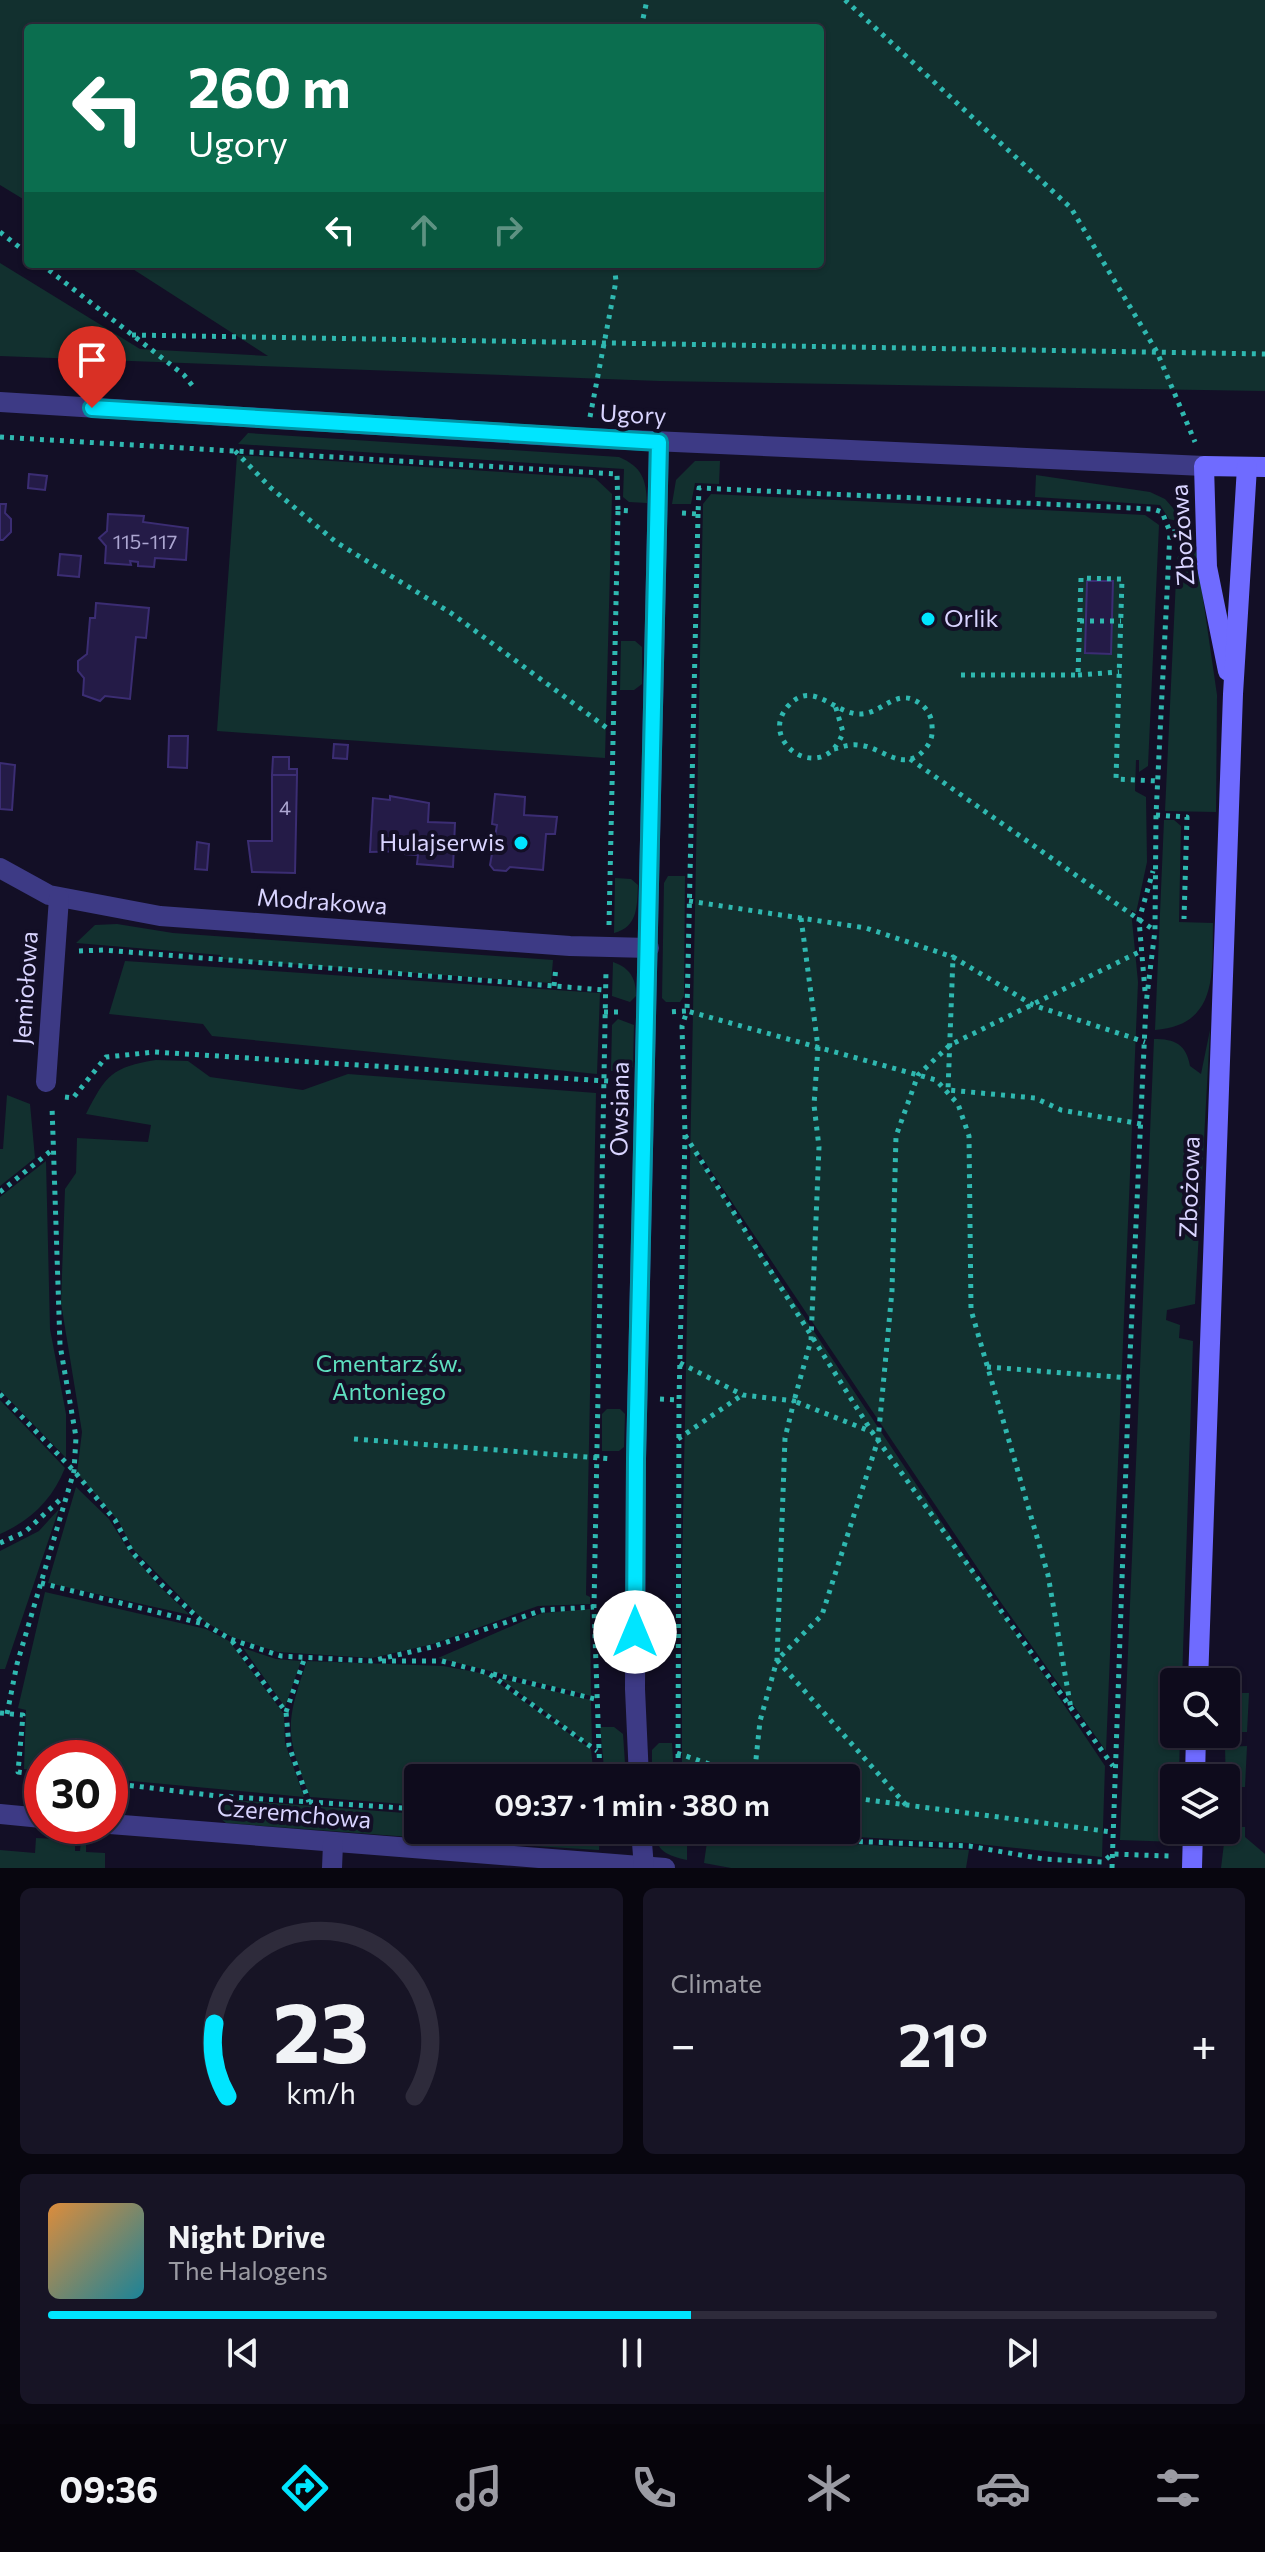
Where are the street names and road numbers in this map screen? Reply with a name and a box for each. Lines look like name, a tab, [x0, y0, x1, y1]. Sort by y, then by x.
street label: Ugory	[599, 397, 667, 430]
street label: Zbożowa	[1163, 483, 1200, 587]
street label: Modrakowa	[256, 881, 388, 920]
street label: Jemiołowa	[6, 930, 43, 1046]
street label: Owsiana	[603, 1061, 634, 1157]
street label: Zbożowa	[1172, 1135, 1205, 1238]
street label: Czeremchowa	[216, 1791, 373, 1834]

